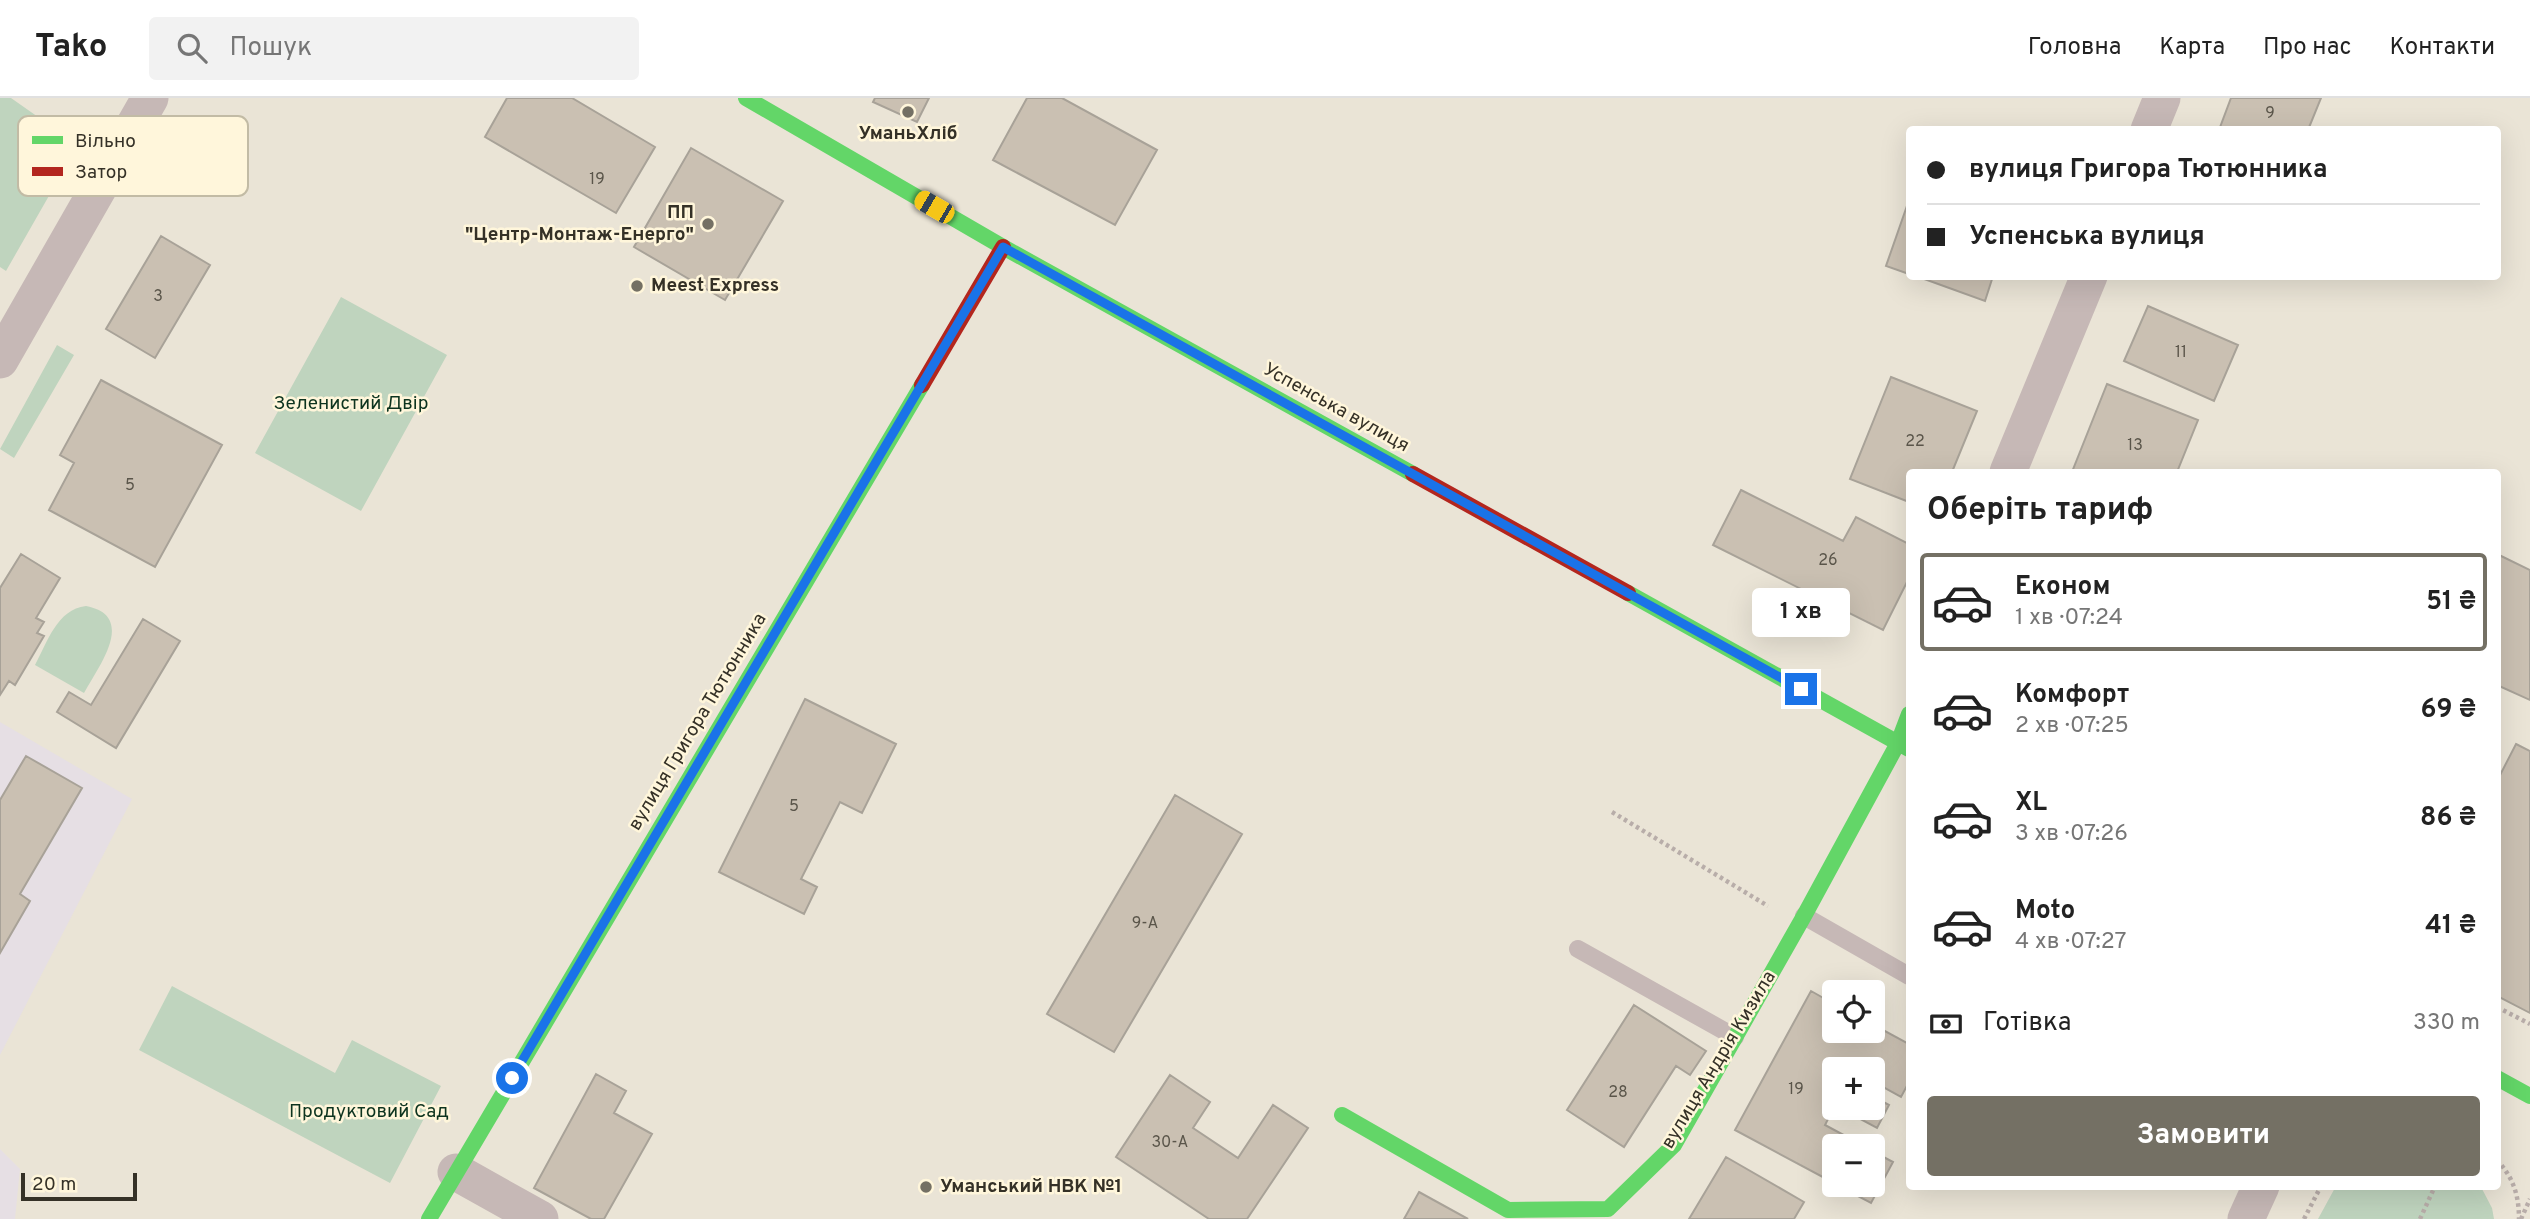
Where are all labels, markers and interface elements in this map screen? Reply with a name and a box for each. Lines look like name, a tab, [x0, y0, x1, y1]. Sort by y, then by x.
search box	[149, 17, 639, 80]
text: Tako	[35, 27, 107, 69]
icon: search	[173, 29, 211, 67]
text: Пошук	[229, 32, 312, 65]
text: Головна	[2028, 33, 2121, 63]
text: Карта	[2159, 33, 2225, 63]
text: Про нас	[2263, 33, 2351, 63]
text: Контакти	[2389, 33, 2495, 63]
marker: УманьХліб	[900, 104, 916, 120]
house number: 9	[2265, 104, 2275, 124]
legend	[18, 116, 248, 196]
place label: УманьХліб	[858, 122, 958, 146]
text: Вільно	[75, 130, 136, 154]
text: вулиця Григора Тютюнника	[1969, 154, 2327, 187]
text: Затор	[75, 161, 127, 185]
house number: 19	[589, 170, 605, 190]
car	[911, 187, 958, 227]
place label: ПП "Центр-Монтаж-Енерго"	[465, 201, 694, 247]
marker: ПП "Центр-Монтаж-Енерго"	[700, 216, 716, 232]
text: Успенська вулиця	[1969, 221, 2205, 254]
place label: Meest Express	[651, 274, 779, 298]
marker: Meest Express	[629, 278, 645, 294]
house number: 3	[153, 287, 163, 307]
house number: 11	[2175, 343, 2187, 363]
street label: Успенська вулиця	[1259, 358, 1413, 458]
park label: Зеленистий Двір	[274, 392, 428, 416]
house number: 22	[1905, 432, 1925, 452]
house number: 13	[2127, 436, 2143, 456]
house number: 5	[125, 476, 135, 496]
text: Оберіть тариф	[1927, 491, 2153, 531]
house number: 26	[1818, 551, 1838, 571]
icon: car	[1931, 571, 1994, 634]
text: Економ	[2015, 571, 2110, 604]
text: 51 ₴	[2426, 586, 2476, 619]
callout: 1 хв	[1752, 588, 1850, 636]
text: 1 хв	[1780, 598, 1822, 627]
text: 1 хв · 07:24	[2015, 604, 2123, 633]
street label: вулиця Григора Тютюнника	[624, 609, 772, 835]
route end	[1785, 673, 1817, 705]
icon: car	[1931, 679, 1994, 742]
text: Комфорт	[2015, 679, 2129, 712]
text: 69 ₴	[2420, 694, 2476, 727]
text: 2 хв · 07:25	[2015, 712, 2129, 741]
icon: car	[1931, 787, 1994, 850]
text: XL	[2015, 787, 2047, 820]
house number: 5	[789, 797, 799, 817]
text: 86 ₴	[2420, 802, 2476, 835]
text: 3 хв · 07:26	[2015, 820, 2128, 849]
icon: car	[1931, 895, 1994, 958]
text: Moto	[2015, 895, 2075, 928]
text: 41 ₴	[2425, 910, 2476, 943]
house number: 9-А	[1132, 914, 1158, 934]
text: 4 хв · 07:27	[2015, 928, 2127, 957]
street label: вулиця Андрія Кизила	[1656, 967, 1782, 1153]
map controls	[1822, 980, 1885, 1197]
button: locate	[1822, 980, 1885, 1043]
icon: cash	[1927, 1005, 1965, 1043]
text: Готівка	[1983, 1007, 2072, 1040]
text: 330 m	[2413, 1009, 2480, 1038]
button: +	[1822, 1057, 1885, 1120]
route start	[496, 1062, 528, 1094]
house number: 19	[1788, 1080, 1804, 1100]
house number: 28	[1608, 1083, 1628, 1103]
button: Замовити	[1927, 1096, 2480, 1176]
park label: Продуктовий Сад	[289, 1100, 449, 1124]
house number: 30-А	[1152, 1133, 1189, 1153]
button: −	[1822, 1134, 1885, 1197]
scale bar	[21, 1170, 136, 1202]
text: 20 m	[32, 1173, 76, 1197]
place label: Уманський НВК №1	[940, 1175, 1122, 1199]
marker: Уманський НВК №1	[918, 1179, 934, 1195]

